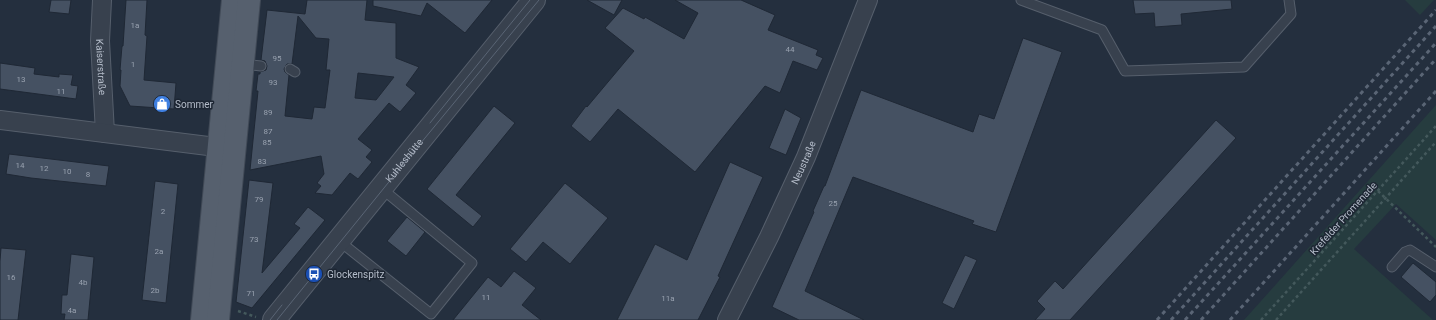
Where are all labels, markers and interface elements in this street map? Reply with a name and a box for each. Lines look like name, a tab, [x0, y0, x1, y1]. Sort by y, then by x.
house number: 1a	[131, 21, 139, 30]
street label: Kaiserstraße	[94, 38, 108, 95]
house number: 44	[786, 45, 795, 54]
house number: 95	[273, 54, 282, 63]
house number: 1	[131, 60, 135, 69]
house number: 13	[17, 75, 26, 84]
house number: 93	[269, 78, 278, 87]
house number: 11	[57, 87, 66, 96]
shop icon: Sommer	[152, 94, 172, 114]
place label: Sommer	[175, 99, 213, 110]
house number: 89	[264, 108, 273, 117]
house number: 87	[264, 127, 273, 136]
street label: Kuhleshütte	[383, 136, 425, 184]
house number: 85	[263, 138, 272, 147]
street label: Neustraße	[789, 139, 818, 186]
house number: 83	[258, 157, 267, 166]
house number: 14	[16, 161, 25, 170]
house number: 12	[40, 164, 49, 173]
house number: 10	[63, 167, 72, 176]
house number: 8	[86, 170, 91, 179]
street label: Krefelder Promenade	[1308, 180, 1379, 257]
house number: 79	[255, 195, 264, 204]
house number: 25	[829, 199, 838, 208]
house number: 2	[161, 207, 166, 216]
house number: 73	[250, 235, 259, 244]
house number: 2a	[155, 247, 163, 256]
bus stop icon: Glockenspitz	[304, 264, 324, 284]
place label: Glockenspitz	[327, 269, 384, 280]
house number: 16	[7, 273, 16, 282]
house number: 4b	[79, 278, 88, 287]
house number: 2b	[151, 286, 160, 295]
house number: 71	[247, 289, 256, 298]
house number: 11	[482, 293, 491, 302]
house number: 11a	[661, 294, 675, 303]
house number: 4a	[68, 306, 76, 315]

